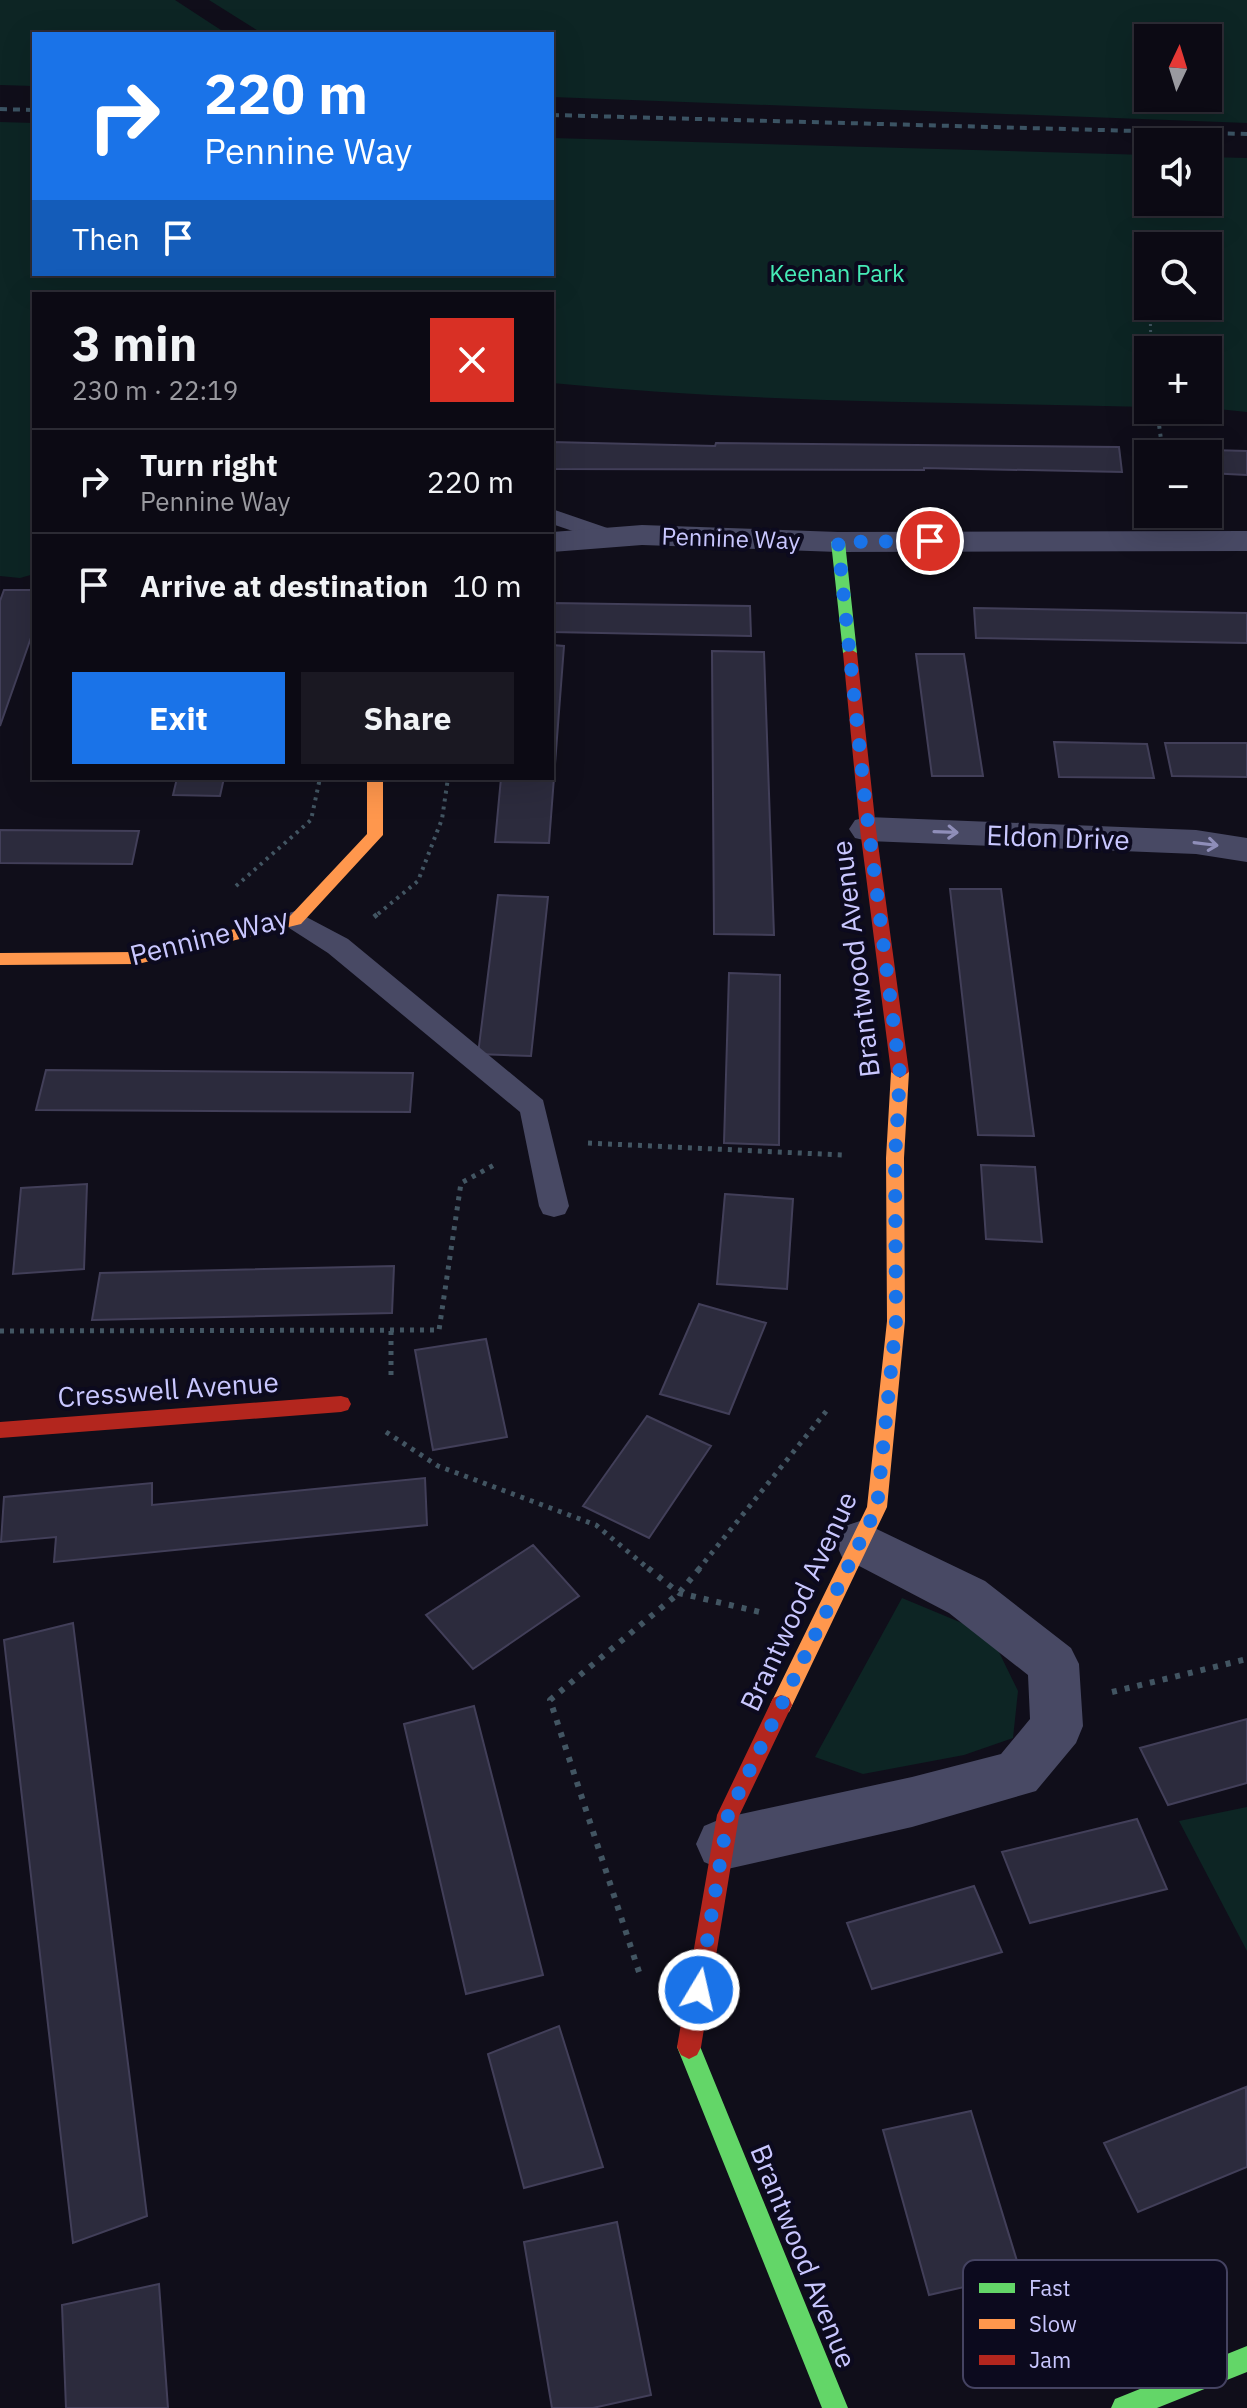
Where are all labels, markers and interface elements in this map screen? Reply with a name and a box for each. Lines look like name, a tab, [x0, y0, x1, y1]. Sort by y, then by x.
north arrow	[1134, 24, 1222, 112]
map controls	[1134, 24, 1222, 528]
text: 220 m	[204, 57, 368, 129]
icon: right	[72, 64, 176, 168]
text: Pennine Way	[204, 127, 412, 174]
button: sound	[1134, 128, 1222, 216]
icon: arrive	[156, 216, 200, 260]
text: Then	[72, 219, 140, 258]
button: search	[1134, 232, 1222, 320]
park label: Keenan Park	[769, 257, 905, 289]
text: 3 min	[72, 312, 197, 374]
button: close	[430, 318, 514, 402]
button: +	[1134, 336, 1222, 424]
text: 230 m · 22:19	[72, 373, 238, 407]
button: −	[1134, 440, 1222, 528]
text: Turn right	[140, 445, 278, 484]
icon: right	[72, 459, 116, 503]
text: 220 m	[427, 462, 514, 501]
text: Pennine Way	[140, 484, 290, 518]
pin	[896, 507, 964, 575]
icon: arrive	[908, 519, 952, 563]
street label: Pennine Way	[661, 520, 801, 556]
icon: arrive	[72, 563, 116, 607]
text: Arrive at destination	[140, 566, 428, 605]
text: 10 m	[452, 566, 522, 605]
button: Exit	[72, 672, 285, 764]
button: Share	[301, 672, 514, 764]
street label: Eldon Drive	[986, 816, 1130, 858]
one-way arrow	[932, 825, 959, 840]
one-way arrow	[1193, 837, 1218, 852]
street label: Brantwood Avenue	[822, 839, 888, 1079]
street label: Pennine Way	[126, 898, 292, 974]
street label: Cresswell Avenue	[56, 1363, 280, 1415]
street label: Brantwood Avenue	[731, 1485, 865, 1717]
position arrow	[657, 1948, 741, 2032]
street label: Brantwood Avenue	[742, 2139, 866, 2373]
legend	[963, 2260, 1227, 2388]
text: Fast	[1029, 2273, 1070, 2302]
text: Slow	[1029, 2309, 1077, 2338]
text: Jam	[1029, 2345, 1071, 2374]

